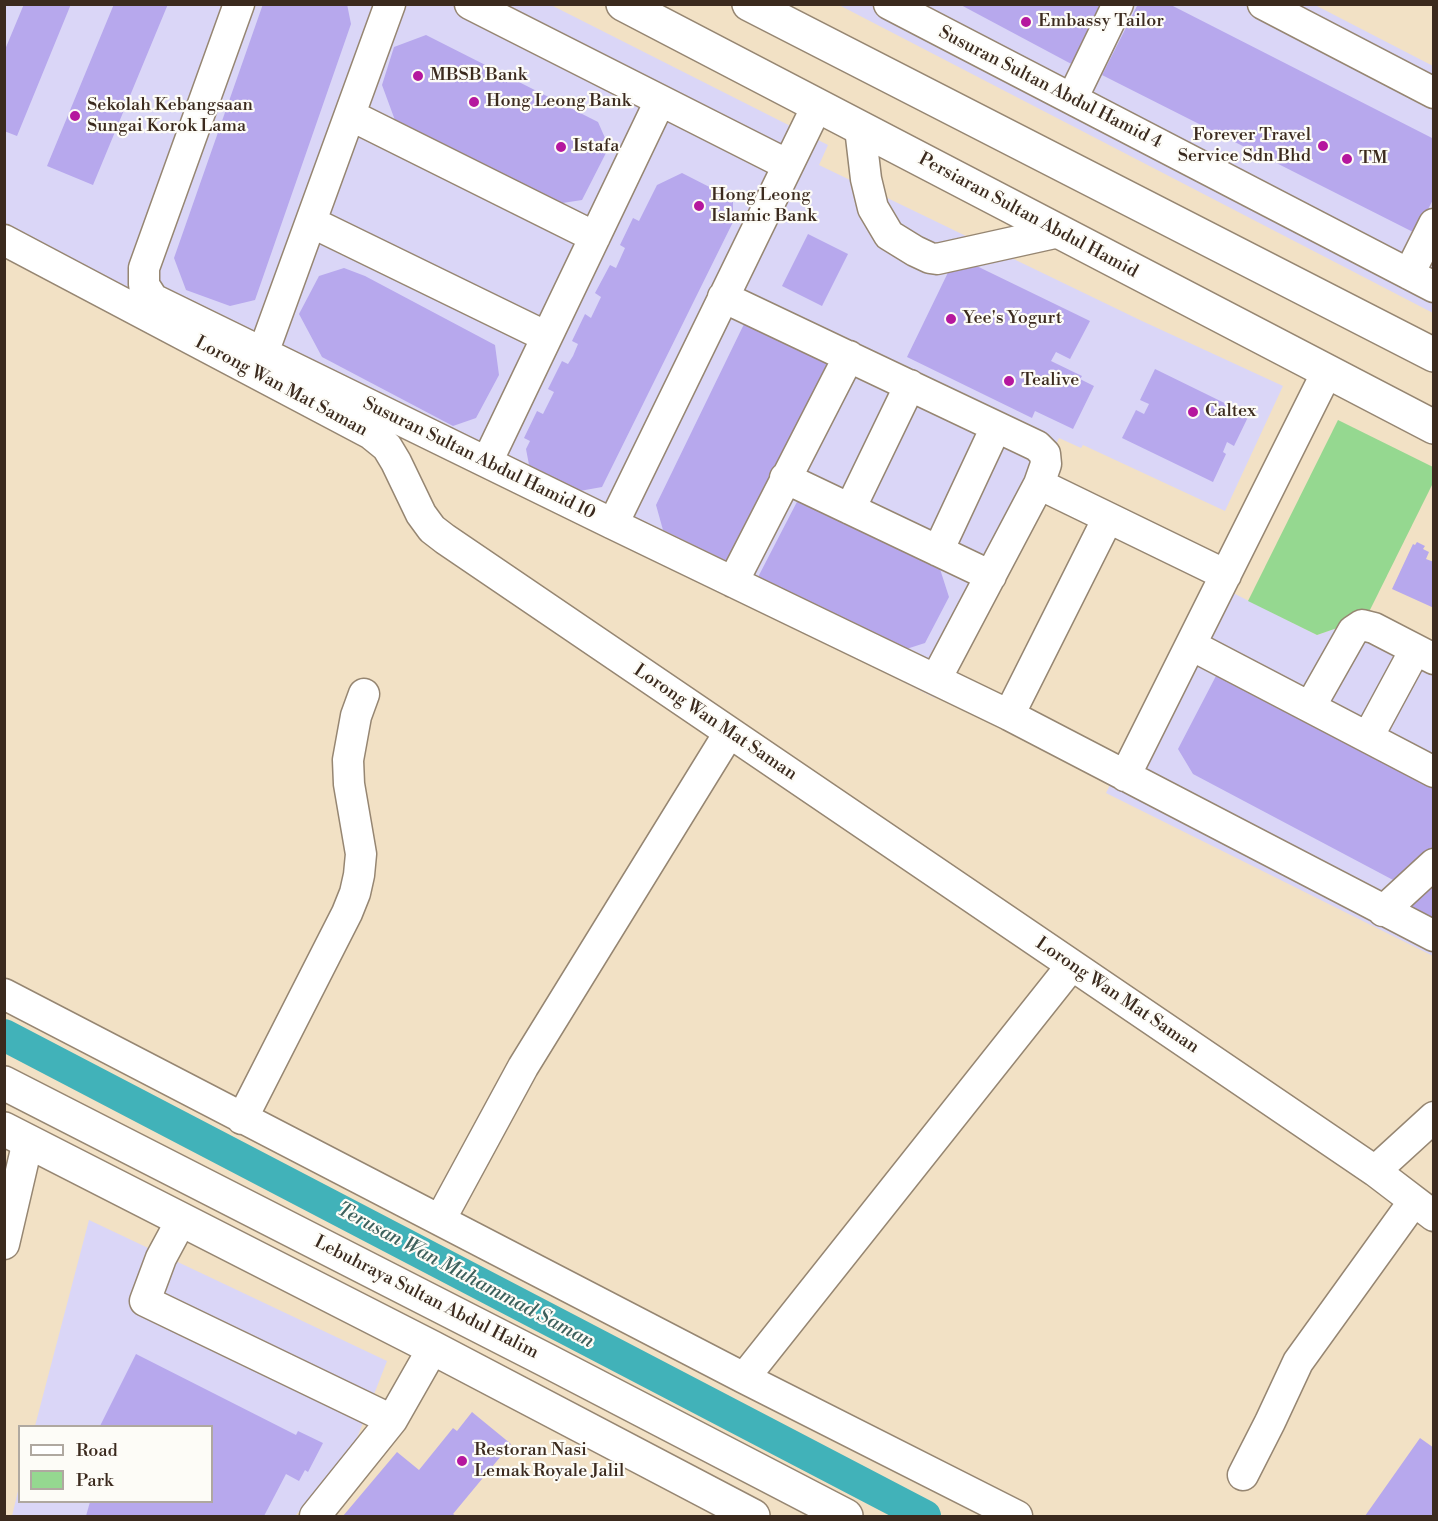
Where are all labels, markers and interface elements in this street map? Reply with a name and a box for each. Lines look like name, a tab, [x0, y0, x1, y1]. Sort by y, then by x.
place label: Embassy Tailor	[1038, 11, 1164, 33]
marker: Embassy Tailor	[1019, 15, 1033, 29]
street label: Susuran Sultan Abdul Hamid 4	[935, 22, 1165, 154]
place label: MBSB Bank	[430, 65, 527, 87]
marker: MBSB Bank	[411, 69, 425, 83]
place label: Hong Leong Bank	[486, 91, 631, 113]
place label: Sekolah Kebangsaan Sungai Korok Lama	[87, 95, 253, 138]
marker: Hong Leong Bank	[467, 95, 481, 109]
marker: Sekolah Kebangsaan Sungai Korok Lama	[68, 109, 82, 123]
place label: Forever Travel Service Sdn Bhd	[1178, 125, 1311, 168]
place label: Istafa	[573, 136, 619, 158]
marker: Forever Travel Service Sdn Bhd	[1316, 139, 1330, 153]
marker: Istafa	[554, 140, 568, 154]
place label: TM	[1359, 148, 1388, 170]
street label: Persiaran Sultan Abdul Hamid	[915, 149, 1141, 283]
marker: TM	[1340, 152, 1354, 166]
place label: Hong Leong Islamic Bank	[711, 185, 817, 228]
marker: Hong Leong Islamic Bank	[692, 199, 706, 213]
place label: Yee's Yogurt	[963, 308, 1062, 330]
marker: Yee's Yogurt	[944, 312, 958, 326]
street label: Lorong Wan Mat Saman	[191, 332, 371, 442]
place label: Tealive	[1021, 370, 1079, 392]
marker: Tealive	[1002, 374, 1016, 388]
street label: Susuran Sultan Abdul Hamid 10	[359, 393, 599, 525]
place label: Caltex	[1205, 401, 1256, 423]
marker: Caltex	[1186, 405, 1200, 419]
street label: Lorong Wan Mat Saman	[629, 660, 801, 786]
street label: Lorong Wan Mat Saman	[1031, 933, 1203, 1059]
water label: Terusan Wan Muhammad Saman	[332, 1198, 598, 1354]
street label: Lebuhraya Sultan Abdul Halim	[310, 1232, 542, 1364]
legend	[18, 1425, 213, 1503]
text: Road	[76, 1439, 118, 1462]
place label: Restoran Nasi Lemak Royale Jalil	[474, 1440, 624, 1482]
marker: Restoran Nasi Lemak Royale Jalil	[455, 1454, 469, 1468]
text: Park	[76, 1469, 113, 1492]

